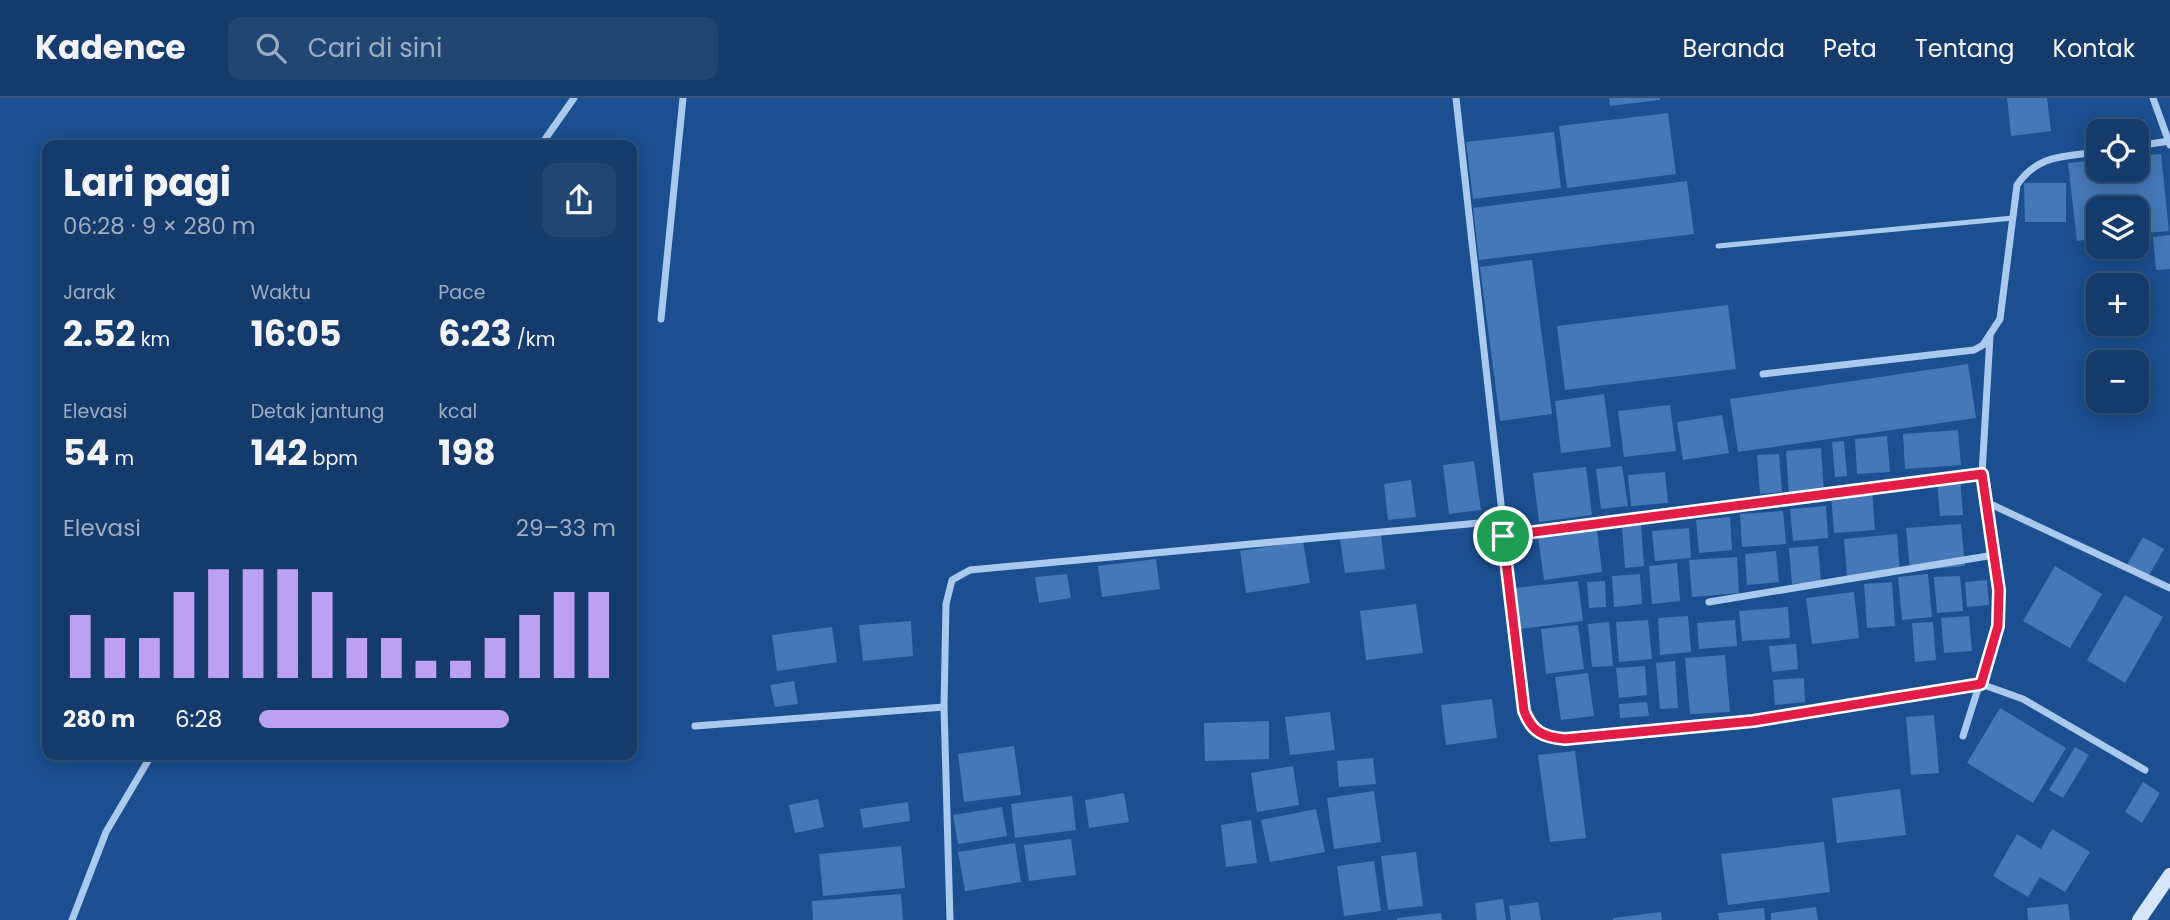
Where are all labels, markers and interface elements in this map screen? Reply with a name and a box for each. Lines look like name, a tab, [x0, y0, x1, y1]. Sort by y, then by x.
search box	[228, 17, 718, 80]
text: Kadence	[35, 24, 186, 71]
icon: search	[252, 29, 290, 67]
text: Cari di sini	[308, 30, 442, 66]
text: Beranda	[1682, 32, 1785, 65]
text: Peta	[1823, 32, 1877, 65]
text: Tentang	[1915, 32, 2015, 65]
text: Kontak	[2053, 32, 2135, 65]
map controls	[2086, 119, 2149, 413]
button: locate	[2086, 119, 2149, 182]
text: Lari pagi	[63, 156, 231, 209]
button: share	[542, 163, 616, 237]
button: layers	[2086, 196, 2149, 259]
text: 06:28 · 9 × 280 m	[63, 210, 255, 242]
button: +	[2086, 273, 2149, 336]
text: Jarak	[63, 279, 116, 306]
text: Waktu	[251, 279, 311, 306]
text: Pace	[438, 279, 486, 306]
text: 2.52	[63, 309, 136, 358]
text: 16:05	[251, 309, 342, 358]
text: 6:23	[438, 309, 512, 358]
text: km	[136, 326, 170, 353]
text: /km	[512, 326, 555, 353]
button: −	[2086, 350, 2149, 413]
text: Elevasi	[63, 398, 127, 425]
text: Detak jantung	[251, 398, 384, 425]
text: kcal	[438, 398, 477, 425]
text: 54	[63, 428, 109, 477]
text: 142	[251, 428, 308, 477]
text: 198	[438, 428, 496, 477]
text: m	[109, 445, 134, 472]
text: bpm	[308, 445, 358, 472]
pin	[1473, 506, 1533, 566]
text: Elevasi	[63, 512, 141, 544]
text: 29–33 m	[516, 512, 616, 544]
icon: arrive	[1484, 517, 1522, 555]
text: 280 m	[63, 703, 135, 735]
text: 6:28	[175, 703, 222, 735]

